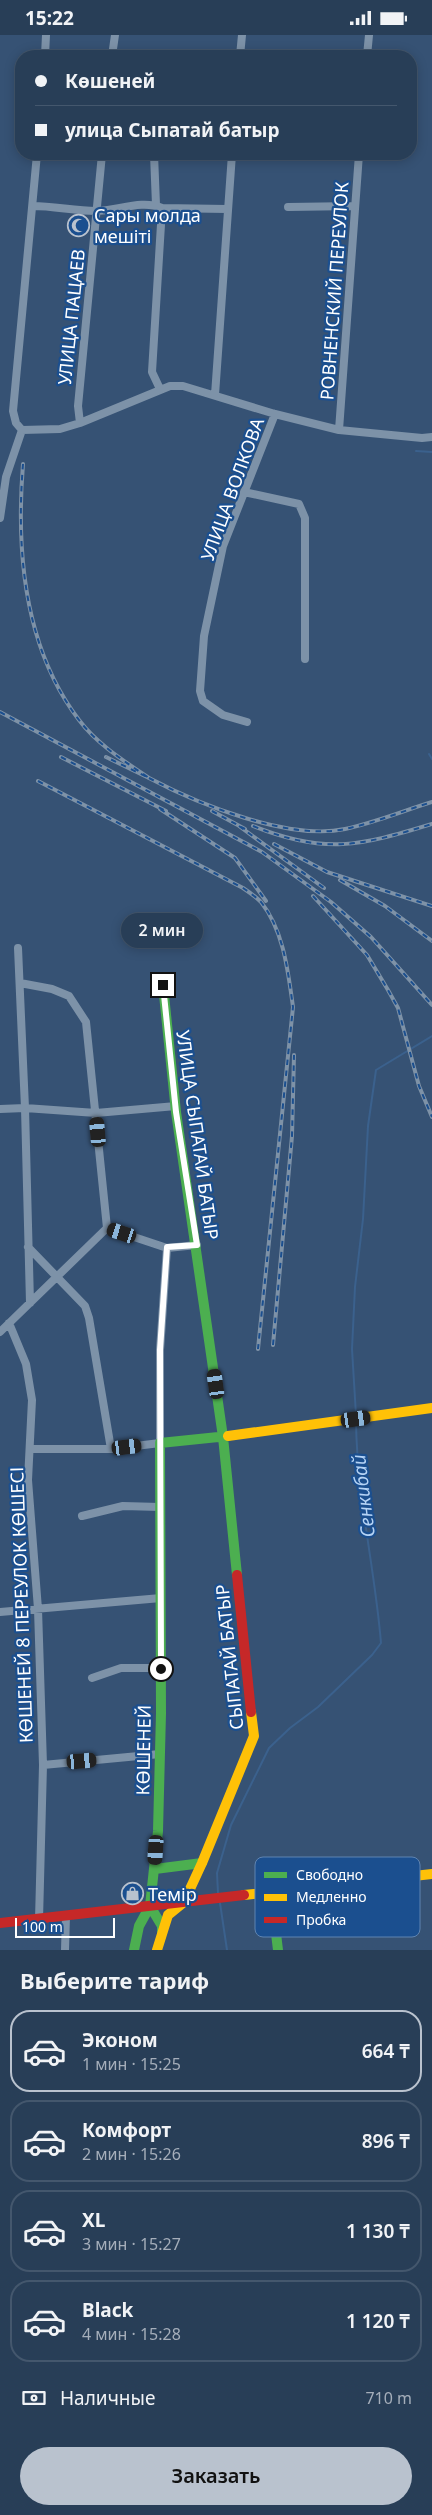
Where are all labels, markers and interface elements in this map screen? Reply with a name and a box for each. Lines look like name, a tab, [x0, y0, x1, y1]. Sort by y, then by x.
text: 15:22	[25, 5, 74, 31]
text: Көшеней	[65, 68, 155, 94]
text: улица Сыпатай батыр	[65, 117, 280, 143]
street label: РОВНЕНСКИЙ ПЕРЕУЛОК	[314, 180, 354, 401]
place label: Сары молда мешіті	[94, 203, 201, 248]
mosque icon: Сары молда мешіті	[66, 213, 90, 237]
street label: УЛИЦА ПАЦАЕВ	[52, 248, 90, 386]
street label: УЛИЦА ВОЛКОВА	[195, 414, 269, 564]
callout: 2 мин	[122, 913, 204, 947]
text: 2 мин	[139, 919, 186, 941]
route end	[152, 974, 174, 996]
street label: УЛИЦА СЫПАТАЙ БАТЫР	[171, 1029, 225, 1241]
car	[89, 1116, 106, 1148]
car	[105, 1221, 138, 1245]
car	[206, 1368, 225, 1400]
car	[340, 1409, 371, 1429]
car	[111, 1438, 142, 1456]
water label: Сенкибай	[345, 1453, 381, 1539]
street label: КӨШЕНЕЙ 8 ПЕРЕУЛОК КӨШЕСІ	[4, 1467, 38, 1743]
street label: СЫПАТАЙ БАТЫР	[209, 1583, 249, 1731]
route start	[150, 1658, 172, 1680]
street label: КӨШЕНЕЙ	[130, 1705, 156, 1795]
car	[66, 1752, 97, 1770]
car	[147, 1835, 164, 1865]
legend	[255, 1857, 420, 1937]
text: Свободно	[296, 1865, 363, 1884]
shop icon: Темір	[120, 1882, 144, 1906]
place label: Темір	[148, 1882, 197, 1906]
text: Медленно	[296, 1887, 367, 1906]
text: Пробка	[296, 1910, 346, 1929]
scale bar	[15, 1915, 115, 1938]
text: 100 m	[22, 1917, 63, 1936]
text: Выберите тариф	[20, 1965, 209, 1995]
text: Эконом	[82, 2027, 158, 2053]
icon: car	[22, 2029, 67, 2074]
text: 664 ₸	[362, 2038, 410, 2064]
text: 1 мин · 15:25	[82, 2053, 181, 2075]
text: Комфорт	[82, 2117, 171, 2143]
icon: car	[22, 2119, 67, 2164]
text: 896 ₸	[362, 2128, 410, 2154]
text: 2 мин · 15:26	[82, 2143, 181, 2165]
text: XL	[82, 2207, 105, 2233]
icon: car	[22, 2209, 67, 2254]
text: 1 130 ₸	[346, 2218, 410, 2244]
text: 3 мин · 15:27	[82, 2233, 181, 2255]
text: Black	[82, 2297, 133, 2323]
icon: car	[22, 2299, 67, 2344]
text: 1 120 ₸	[346, 2308, 410, 2334]
text: 4 мин · 15:28	[82, 2323, 181, 2345]
icon: cash	[20, 2384, 48, 2412]
text: Наличные	[60, 2385, 155, 2411]
text: 710 m	[365, 2387, 412, 2409]
button: Заказать	[20, 2447, 412, 2505]

